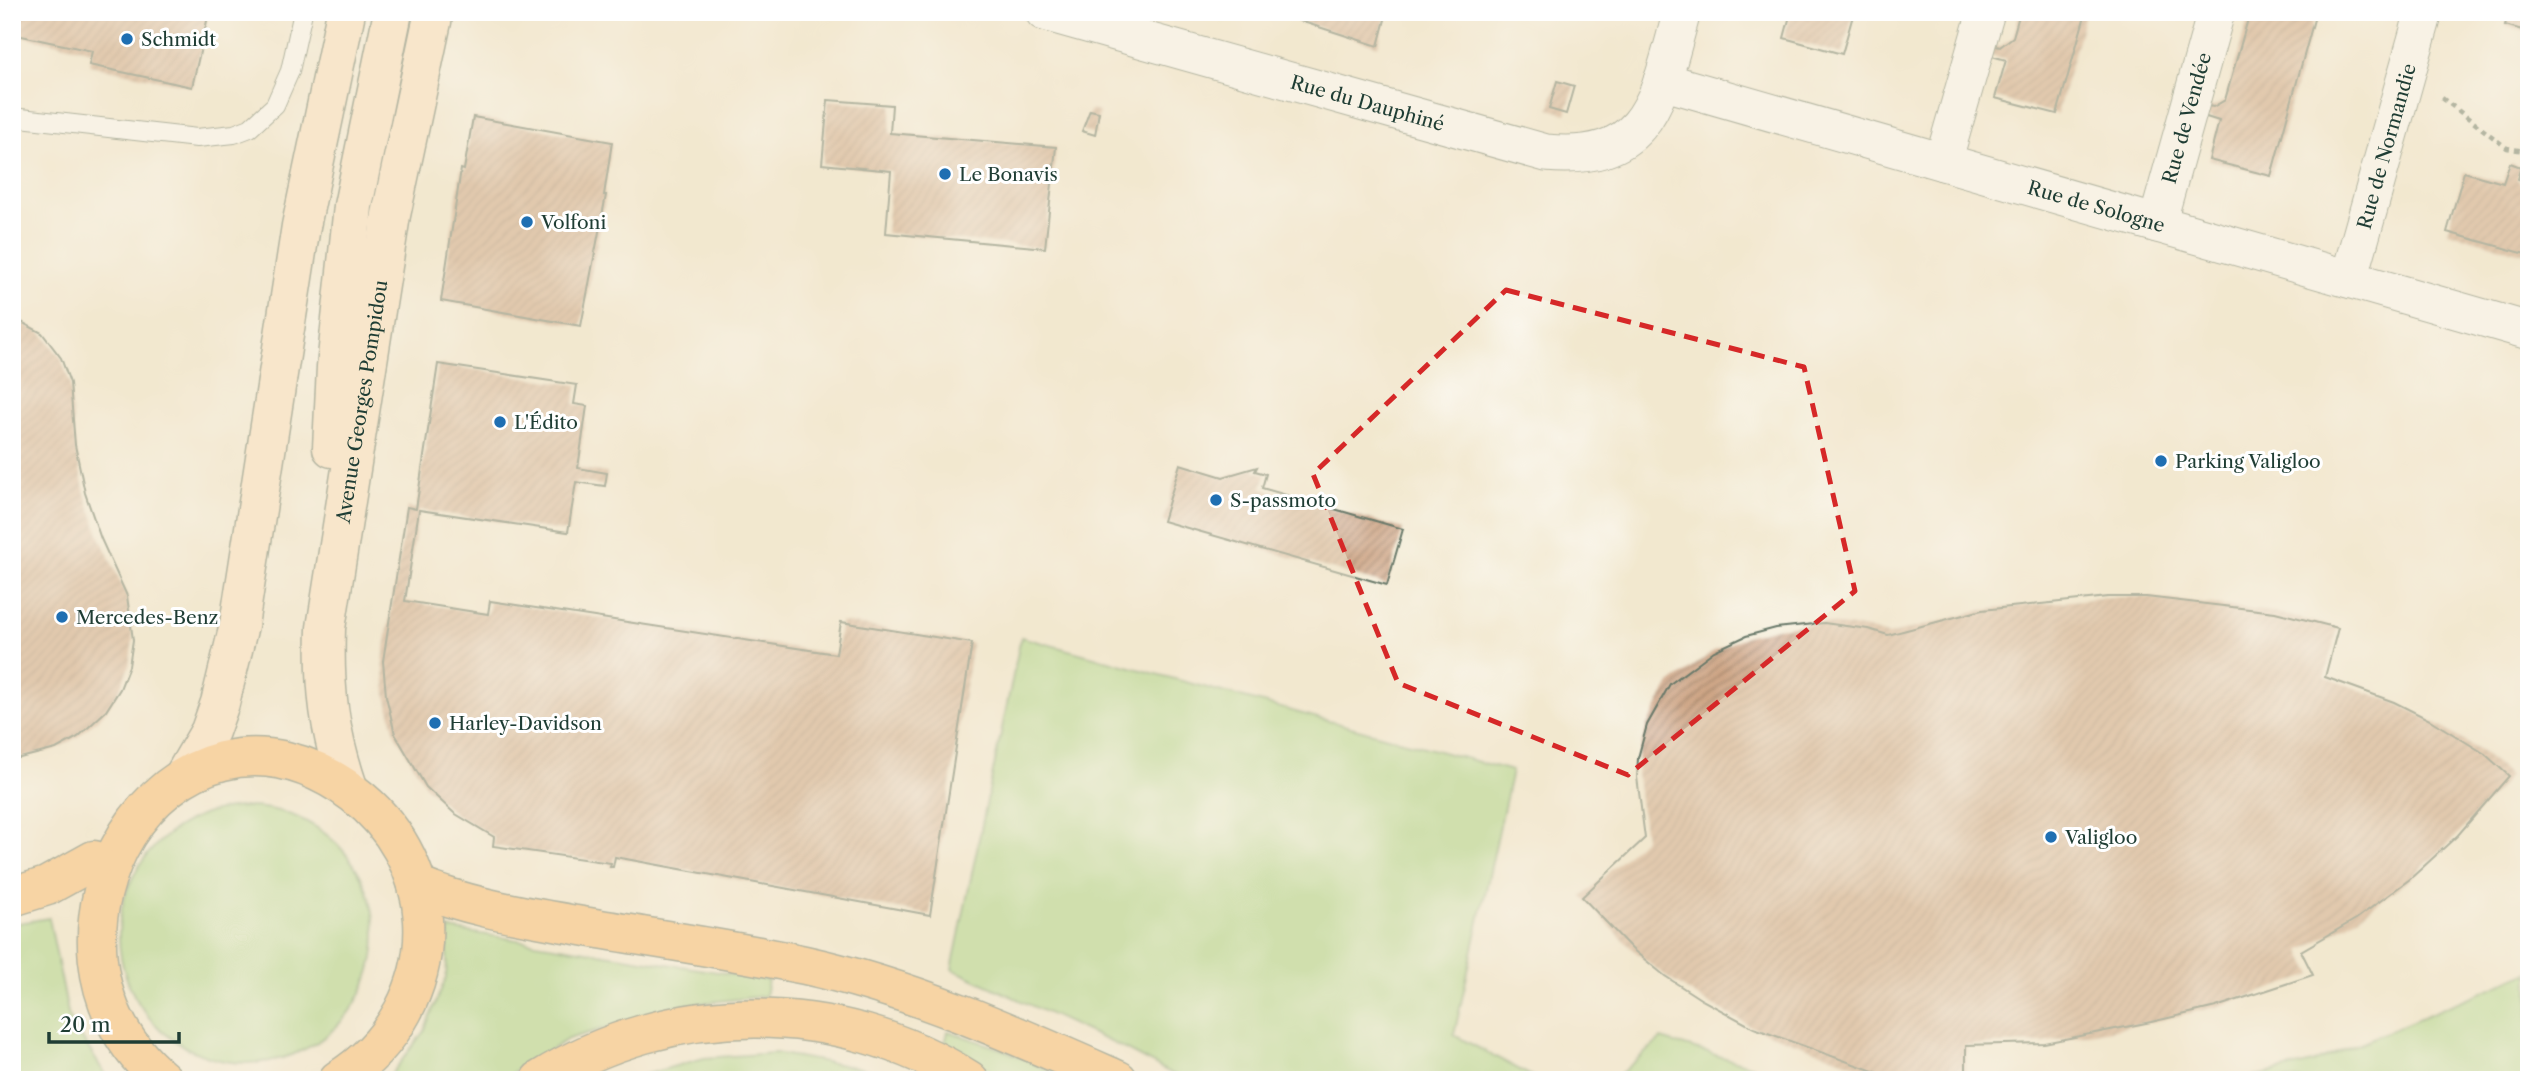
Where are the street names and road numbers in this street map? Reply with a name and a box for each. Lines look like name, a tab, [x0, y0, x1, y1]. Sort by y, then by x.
street label: Rue de Vendée	[2158, 50, 2216, 186]
street label: Rue de Normandie	[2353, 61, 2421, 232]
street label: Rue du Dauphiné	[1288, 71, 1447, 136]
street label: Rue de Sologne	[2025, 176, 2167, 237]
street label: Avenue Georges Pompidou	[332, 278, 393, 526]

